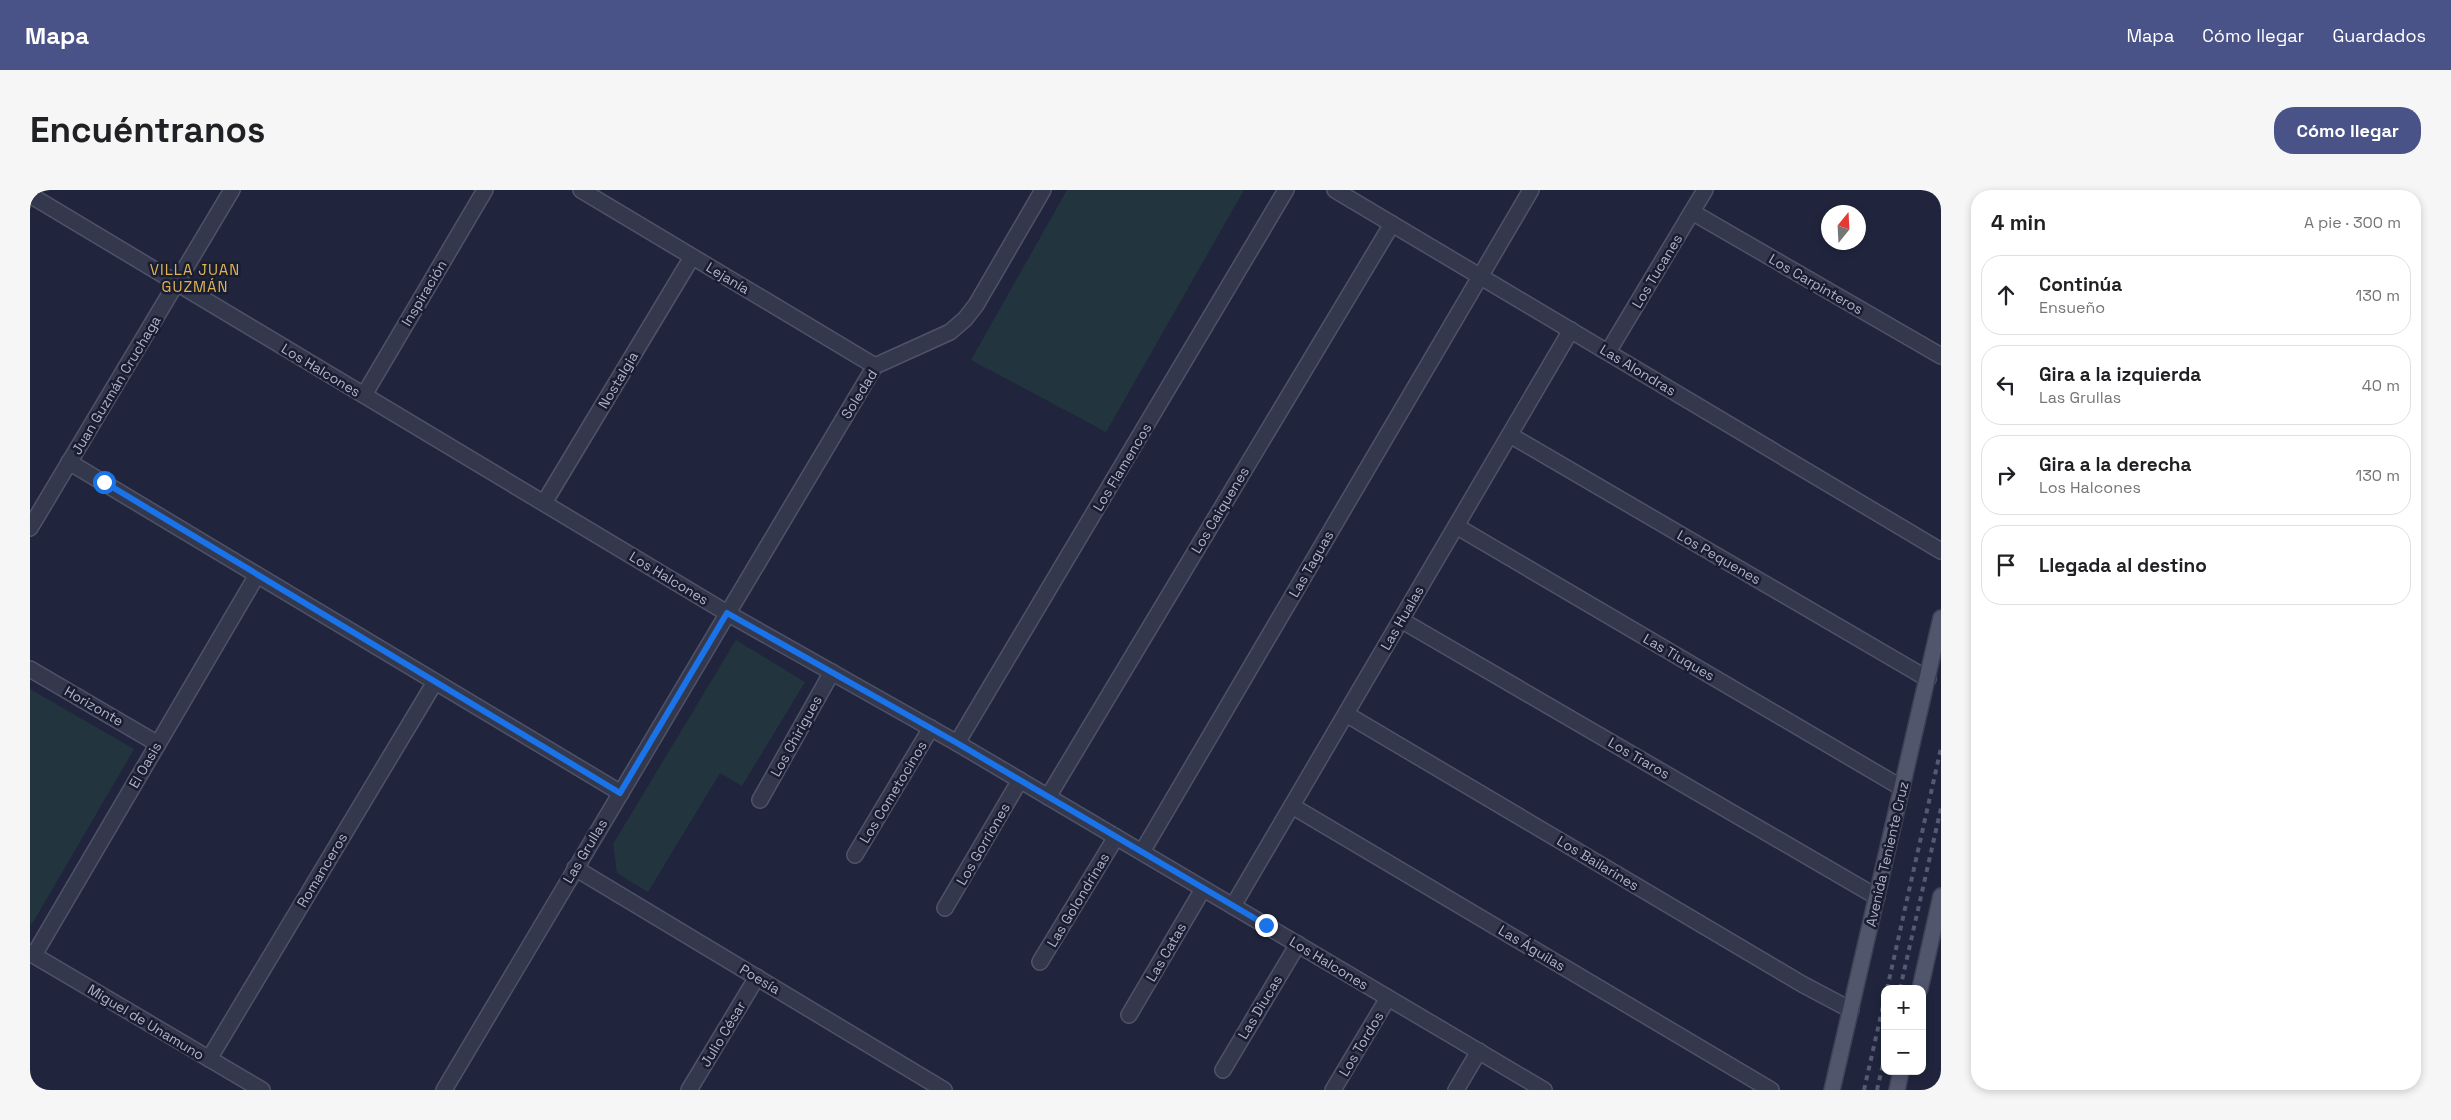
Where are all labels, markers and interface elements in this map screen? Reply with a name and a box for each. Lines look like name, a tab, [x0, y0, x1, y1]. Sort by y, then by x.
text: Mapa	[25, 20, 89, 51]
text: Mapa	[2126, 24, 2174, 47]
text: Cómo llegar	[2202, 24, 2304, 47]
text: Guardados	[2332, 24, 2426, 47]
button: Cómo llegar	[2274, 107, 2421, 154]
text: Encuéntranos	[30, 108, 265, 152]
north arrow	[1821, 205, 1866, 250]
text: 4 min	[1991, 209, 2046, 236]
text: A pie · 300 m	[2304, 212, 2401, 233]
street label: Los Tucanes	[1628, 231, 1686, 311]
street label: Los Carpinteros	[1766, 250, 1866, 318]
street label: Inspiración	[397, 257, 451, 329]
street label: Lejanía	[703, 258, 753, 298]
district label: VILLA JUAN GUZMÁN	[150, 260, 240, 296]
text: Continúa	[2039, 272, 2122, 297]
icon: ahead	[1992, 281, 2020, 309]
text: 130 m	[2356, 285, 2400, 306]
text: Ensueño	[2039, 297, 2105, 318]
street label: Juan Guzmán Cruchaga	[67, 312, 165, 458]
street label: Los Halcones	[278, 339, 364, 401]
street label: Las Alondras	[1597, 340, 1679, 400]
street label: Nostalgia	[594, 348, 642, 412]
text: Gira a la izquierda	[2039, 362, 2201, 387]
street label: Soledad	[837, 366, 881, 422]
icon: left	[1992, 371, 2020, 399]
text: 40 m	[2362, 375, 2400, 396]
text: Las Grullas	[2039, 387, 2121, 408]
street label: Los Flamencos	[1089, 420, 1155, 514]
text: Gira a la derecha	[2039, 452, 2191, 477]
icon: right	[1992, 461, 2020, 489]
street label: Los Caiquenes	[1187, 463, 1253, 557]
text: 130 m	[2356, 465, 2400, 486]
route start	[93, 471, 116, 494]
text: Los Halcones	[2039, 477, 2141, 498]
street label: Los Pequenes	[1674, 526, 1764, 588]
street label: Las Taguas	[1285, 527, 1337, 601]
street label: Los Halcones	[626, 547, 712, 609]
icon: arrive	[1992, 551, 2020, 579]
text: Llegada al destino	[2039, 553, 2207, 578]
street label: Las Hualas	[1376, 583, 1428, 653]
street label: Las Tiuques	[1640, 629, 1718, 685]
street label: Horizonte	[61, 682, 127, 730]
street label: Los Chirigues	[766, 692, 826, 780]
street label: Los Traros	[1605, 733, 1673, 783]
street label: Los Cometocinos	[855, 738, 931, 846]
street label: El Oasis	[125, 739, 165, 791]
street label: Avenida Teniente Cruz	[1862, 780, 1912, 928]
street label: Los Gorriones	[952, 800, 1014, 888]
street label: Las Grullas	[559, 816, 611, 886]
street label: Romanceros	[293, 829, 351, 911]
street label: Los Bailarines	[1554, 831, 1642, 895]
street label: Las Golondrinas	[1043, 850, 1113, 950]
route end	[1255, 914, 1278, 937]
street label: Las Catas	[1142, 919, 1190, 985]
street label: Las Águilas	[1495, 921, 1569, 975]
street label: Los Halcones	[1286, 932, 1372, 994]
street label: Poesía	[737, 960, 783, 998]
street label: Las Diucas	[1234, 972, 1286, 1042]
street label: Miguel de Unamuno	[84, 980, 208, 1064]
map controls	[1881, 985, 1926, 1075]
button: +	[1881, 985, 1926, 1030]
street label: Julio César	[696, 998, 750, 1070]
street label: Los Tordos	[1335, 1008, 1387, 1080]
button: −	[1881, 1030, 1926, 1075]

